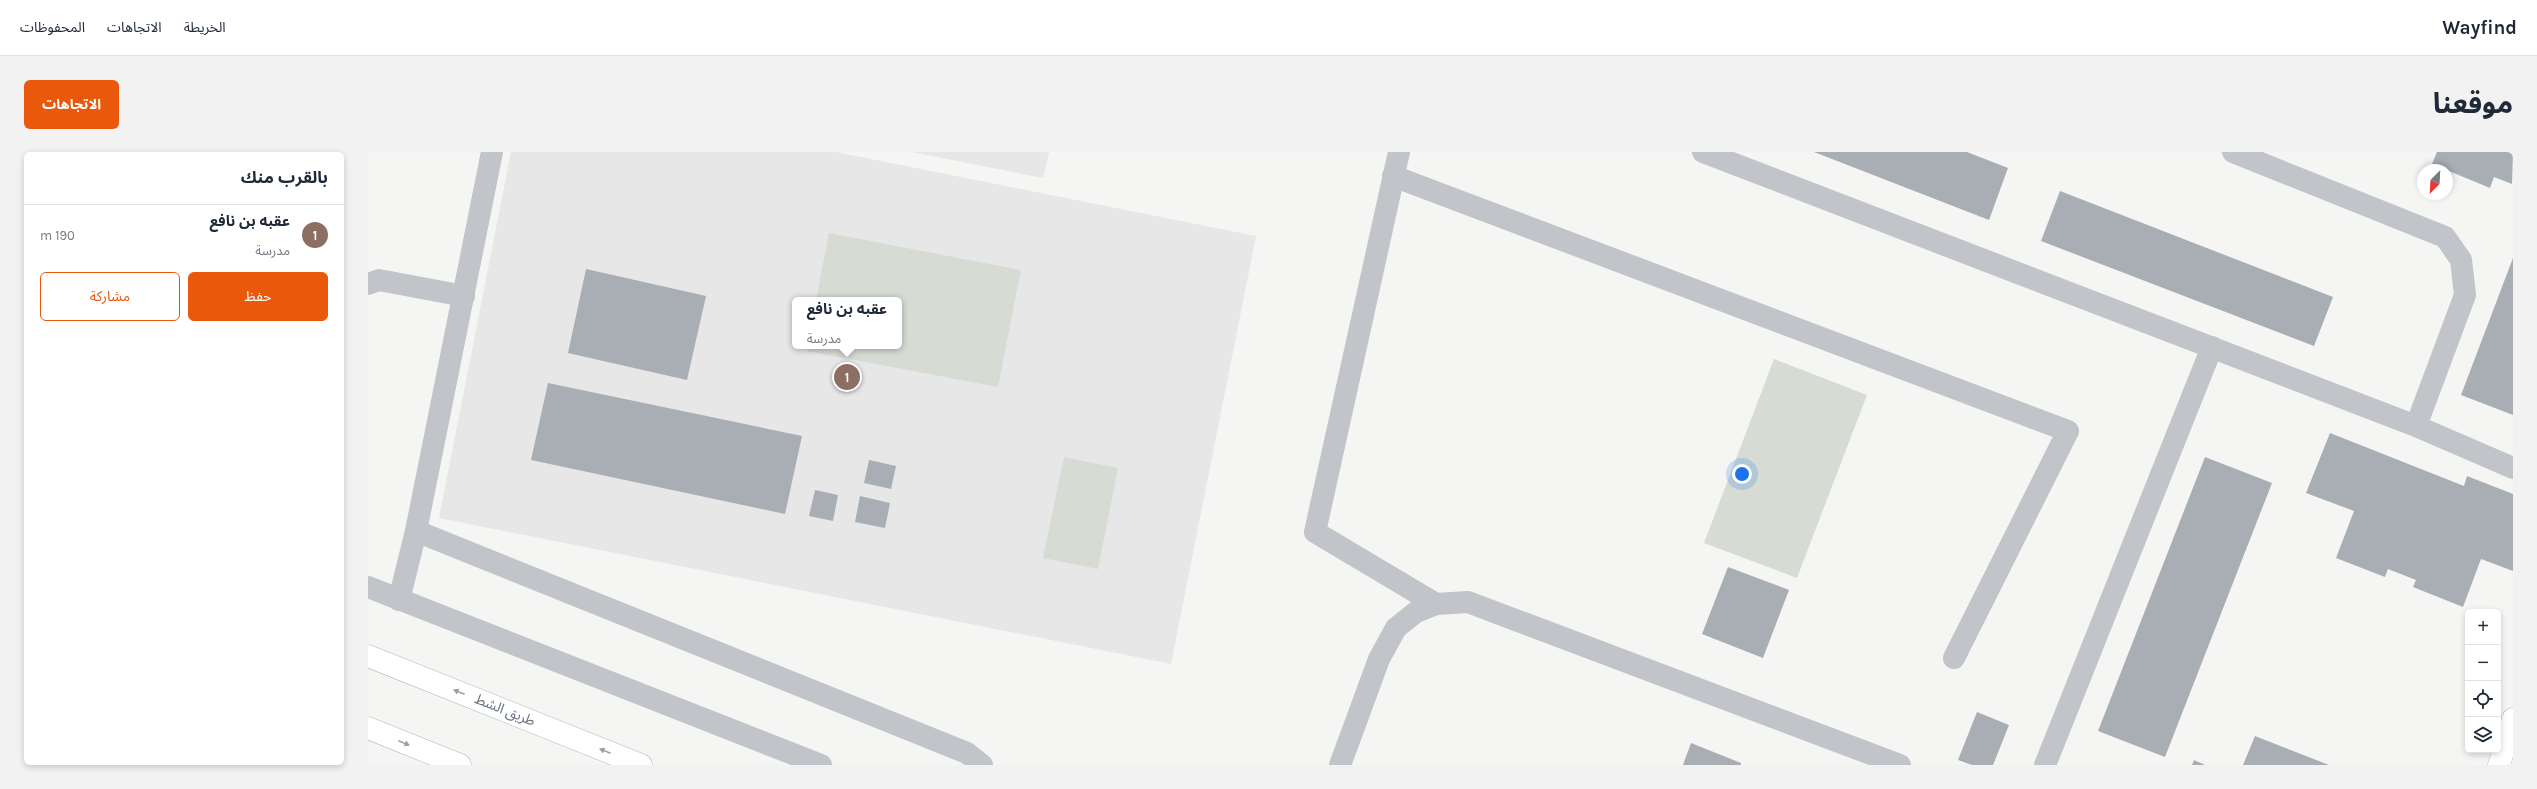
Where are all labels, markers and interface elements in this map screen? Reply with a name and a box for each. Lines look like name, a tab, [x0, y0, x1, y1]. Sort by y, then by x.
text: Wayfind	[2442, 17, 2517, 39]
text: المحفوظات	[20, 19, 85, 36]
text: الاتجاهات	[107, 19, 162, 36]
text: الخريطة	[184, 19, 226, 36]
button: الاتجاهات	[24, 80, 119, 129]
text: موقعنا	[2433, 87, 2513, 120]
north arrow	[2417, 164, 2453, 200]
text: بالقرب منك	[241, 167, 328, 187]
text: عقبه بن نافع	[210, 212, 290, 230]
text: 190 m	[40, 228, 75, 243]
text: 1	[313, 228, 317, 243]
text: مدرسة	[255, 243, 290, 258]
button: مشاركة	[40, 272, 180, 321]
button: حفظ	[188, 272, 328, 321]
popup	[792, 297, 902, 349]
text: عقبه بن نافع	[807, 300, 887, 318]
text: مدرسة	[807, 331, 841, 346]
pin: 1	[834, 362, 860, 392]
your location	[1732, 464, 1752, 484]
map controls	[2465, 609, 2501, 753]
button: +	[2465, 609, 2501, 645]
button: −	[2465, 645, 2501, 681]
button: locate	[2465, 681, 2501, 717]
one-way arrow	[452, 688, 464, 694]
street label: طريق الشط	[472, 690, 538, 731]
button: layers	[2465, 717, 2501, 753]
one-way arrow	[399, 740, 411, 746]
one-way arrow	[599, 747, 611, 753]

